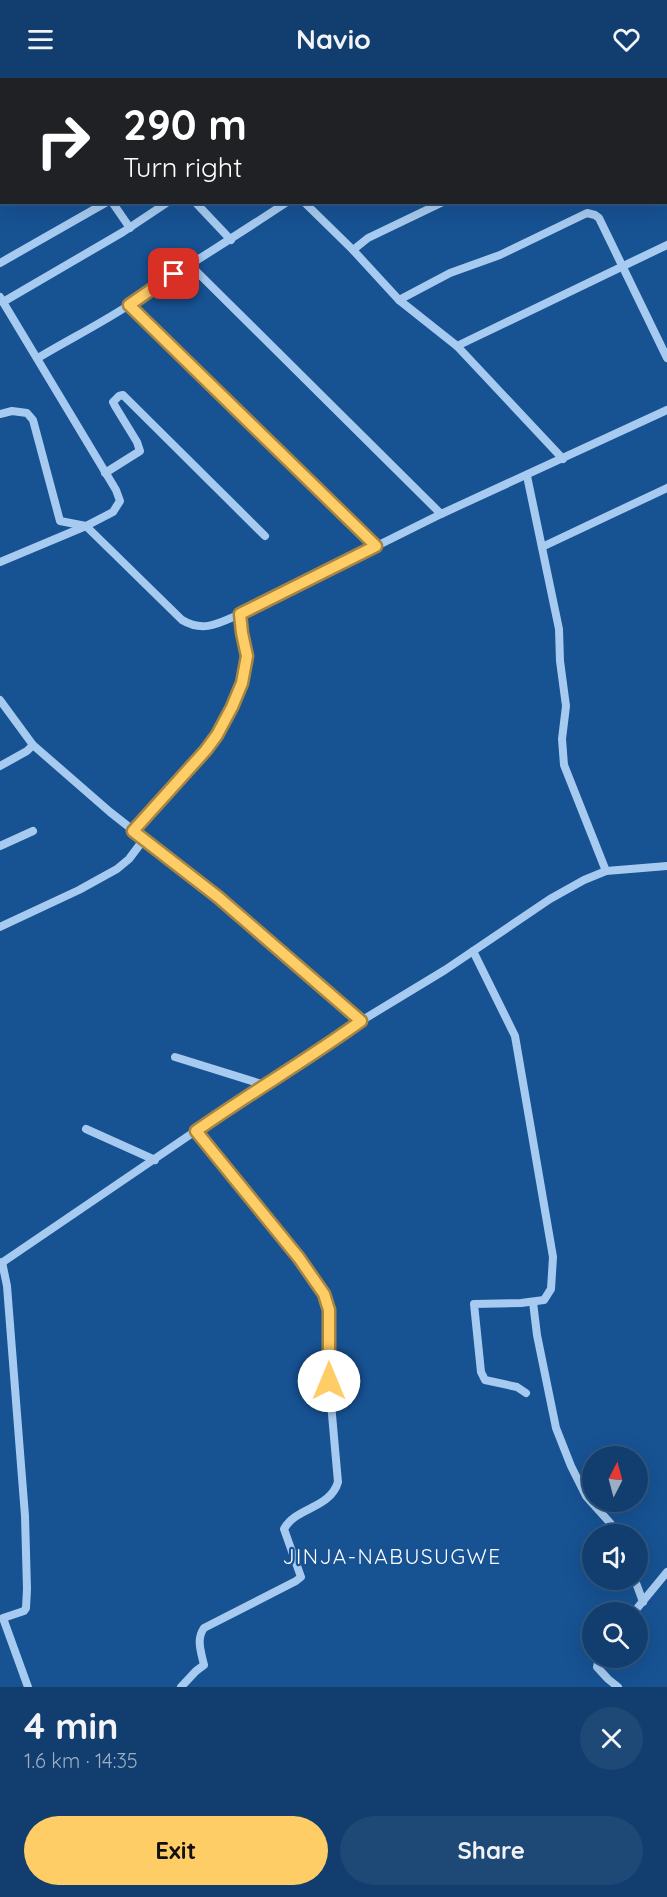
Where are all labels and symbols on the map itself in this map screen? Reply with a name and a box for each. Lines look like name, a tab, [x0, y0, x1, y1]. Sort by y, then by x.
pin	[148, 248, 199, 299]
position arrow	[297, 1349, 361, 1413]
north arrow	[582, 1446, 648, 1512]
district label: JINJA-NABUSUGWE	[282, 1543, 502, 1569]

